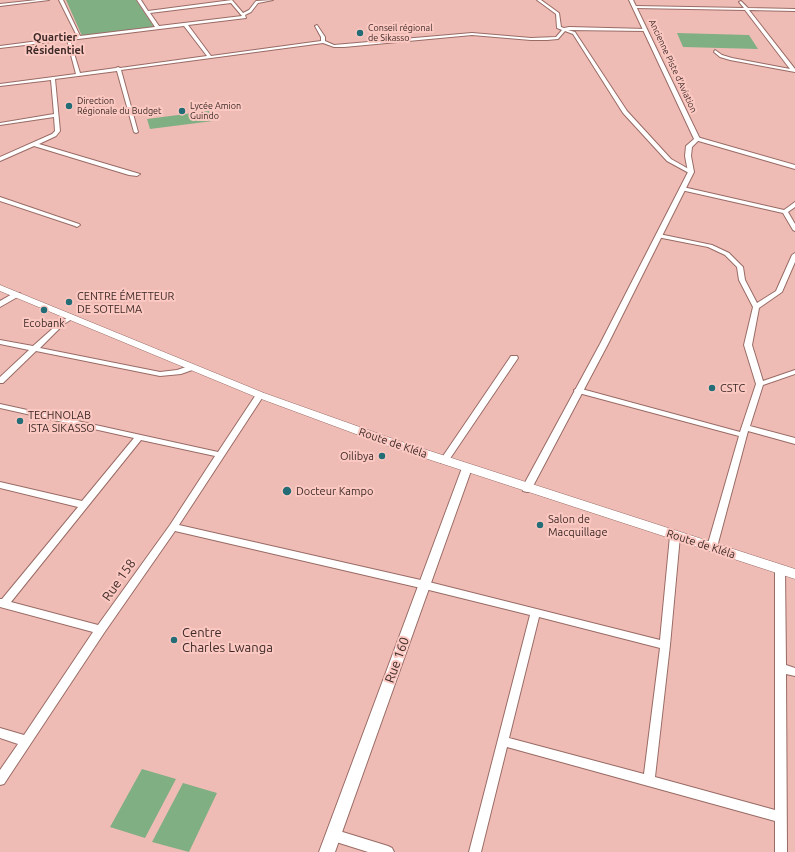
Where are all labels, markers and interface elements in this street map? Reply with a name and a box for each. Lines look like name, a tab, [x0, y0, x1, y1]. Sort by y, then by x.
street label: Ancienne Piste d'Aviation	[647, 18, 699, 114]
place label: Conseil régional de Sikasso	[368, 23, 433, 44]
marker: Conseil régional de Sikasso	[355, 28, 365, 38]
district label: Quartier Résidentiel	[26, 30, 84, 56]
place label: Direction Régionale du Budget	[77, 96, 162, 117]
marker: Direction Régionale du Budget	[64, 101, 74, 111]
place label: Lycée Amion Guindo	[190, 101, 241, 122]
marker: Lycée Amion Guindo	[177, 106, 187, 116]
place label: CENTRE ÉMETTEUR DE SOTELMA	[77, 289, 174, 315]
marker: CENTRE ÉMETTEUR DE SOTELMA	[64, 297, 74, 307]
marker: Ecobank	[39, 305, 49, 315]
place label: Ecobank	[23, 316, 65, 330]
place label: CSTC	[720, 381, 745, 395]
marker: CSTC	[707, 383, 717, 393]
place label: TECHNOLAB ISTA SIKASSO	[28, 408, 95, 434]
marker: TECHNOLAB ISTA SIKASSO	[15, 416, 25, 426]
street label: Route de Kléla	[357, 425, 429, 461]
place label: Oilibya	[340, 449, 374, 463]
marker: Oilibya	[377, 451, 387, 461]
place label: Docteur Kampo	[296, 484, 373, 498]
marker: Docteur Kampo	[281, 485, 293, 497]
place label: Salon de Macquillage	[548, 512, 608, 538]
marker: Salon de Macquillage	[535, 520, 545, 530]
street label: Route de Kléla	[665, 527, 737, 561]
street label: Rue 158	[99, 556, 139, 604]
place label: Centre Charles Lwanga	[182, 625, 273, 656]
marker: Centre Charles Lwanga	[169, 635, 179, 645]
street label: Rue 160	[382, 635, 412, 685]

